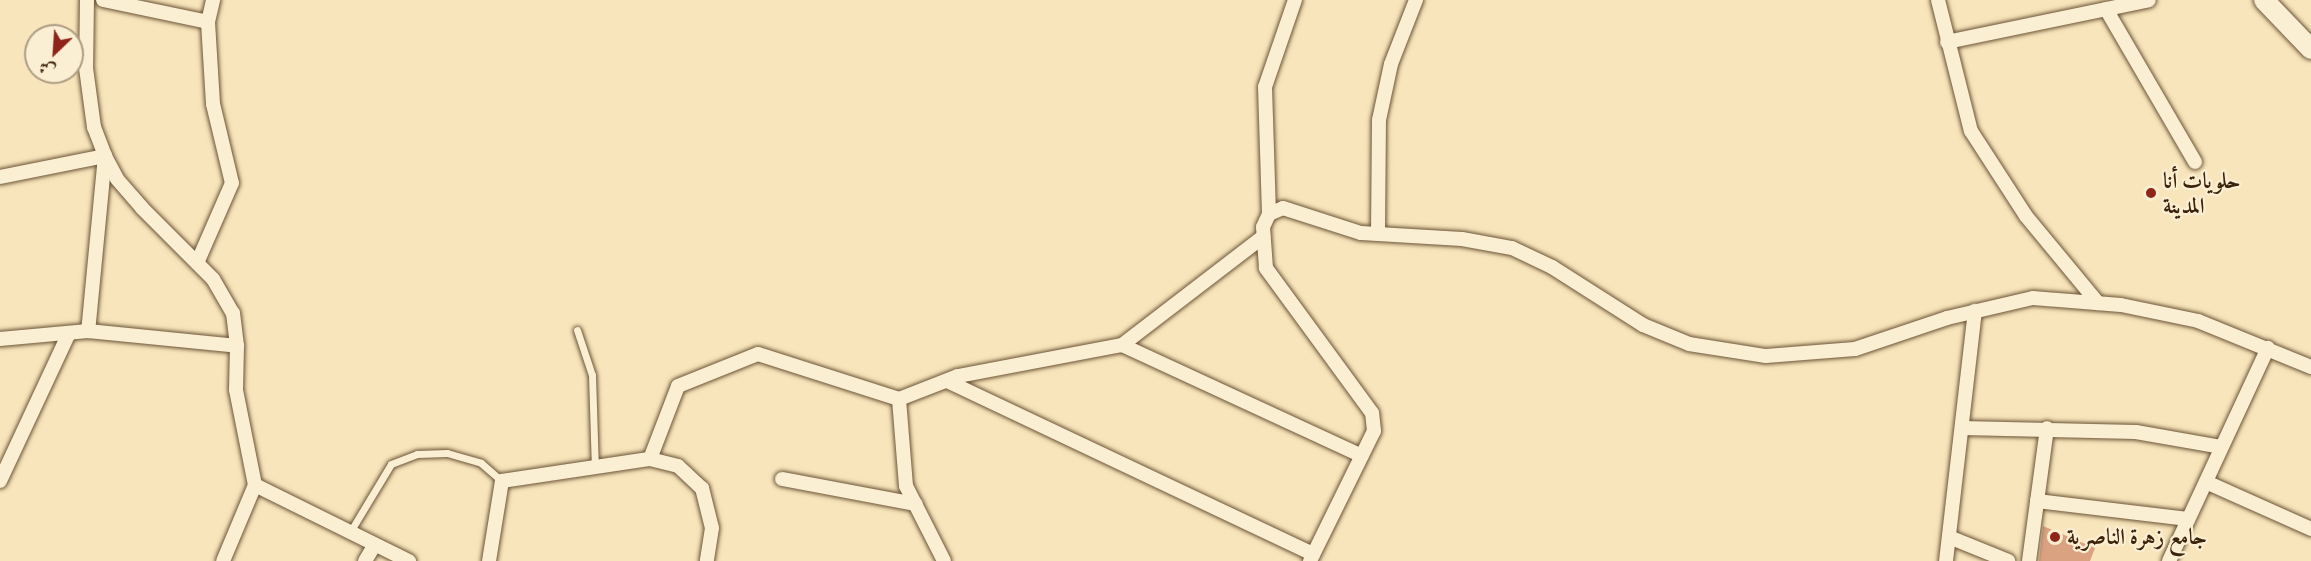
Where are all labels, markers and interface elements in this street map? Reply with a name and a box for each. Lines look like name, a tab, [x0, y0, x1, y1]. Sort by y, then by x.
north arrow	[24, 24, 84, 84]
text: ش	[36, 57, 58, 81]
place label: حلويات أنا المدينة	[2163, 167, 2240, 218]
marker: حلويات أنا المدينة	[2144, 186, 2158, 200]
place label: جامع زهرة الناصرية	[2067, 524, 2207, 550]
marker: جامع زهرة الناصرية	[2048, 530, 2062, 544]

